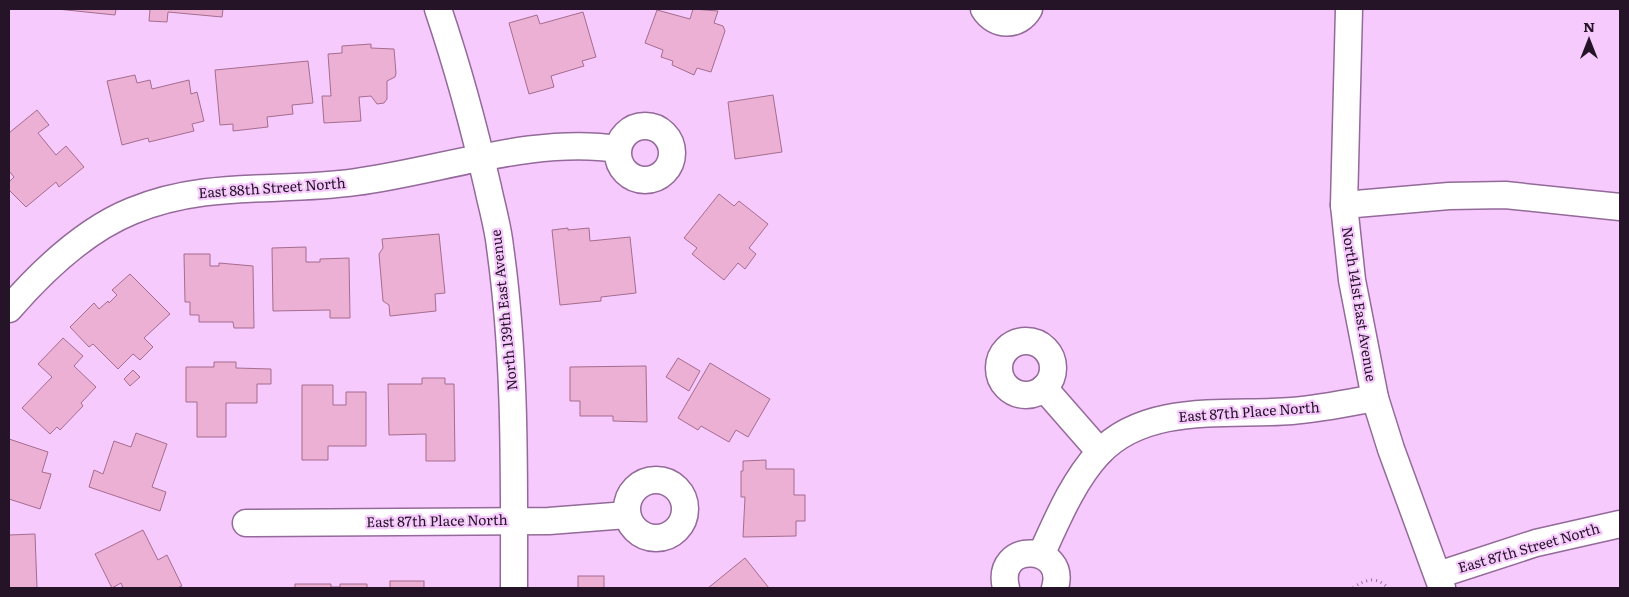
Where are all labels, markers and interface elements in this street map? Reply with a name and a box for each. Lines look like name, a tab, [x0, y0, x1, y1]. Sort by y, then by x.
north arrow	[1564, 15, 1614, 65]
text: N	[1583, 16, 1595, 36]
street label: East 88th Street North	[198, 172, 346, 202]
street label: North 141st East Avenue	[1338, 225, 1382, 383]
street label: North 139th East Avenue	[485, 229, 521, 392]
street label: East 87th Place North	[1178, 396, 1320, 426]
street label: East 87th Place North	[366, 509, 508, 531]
street label: East 87th Street North	[1455, 517, 1602, 577]

